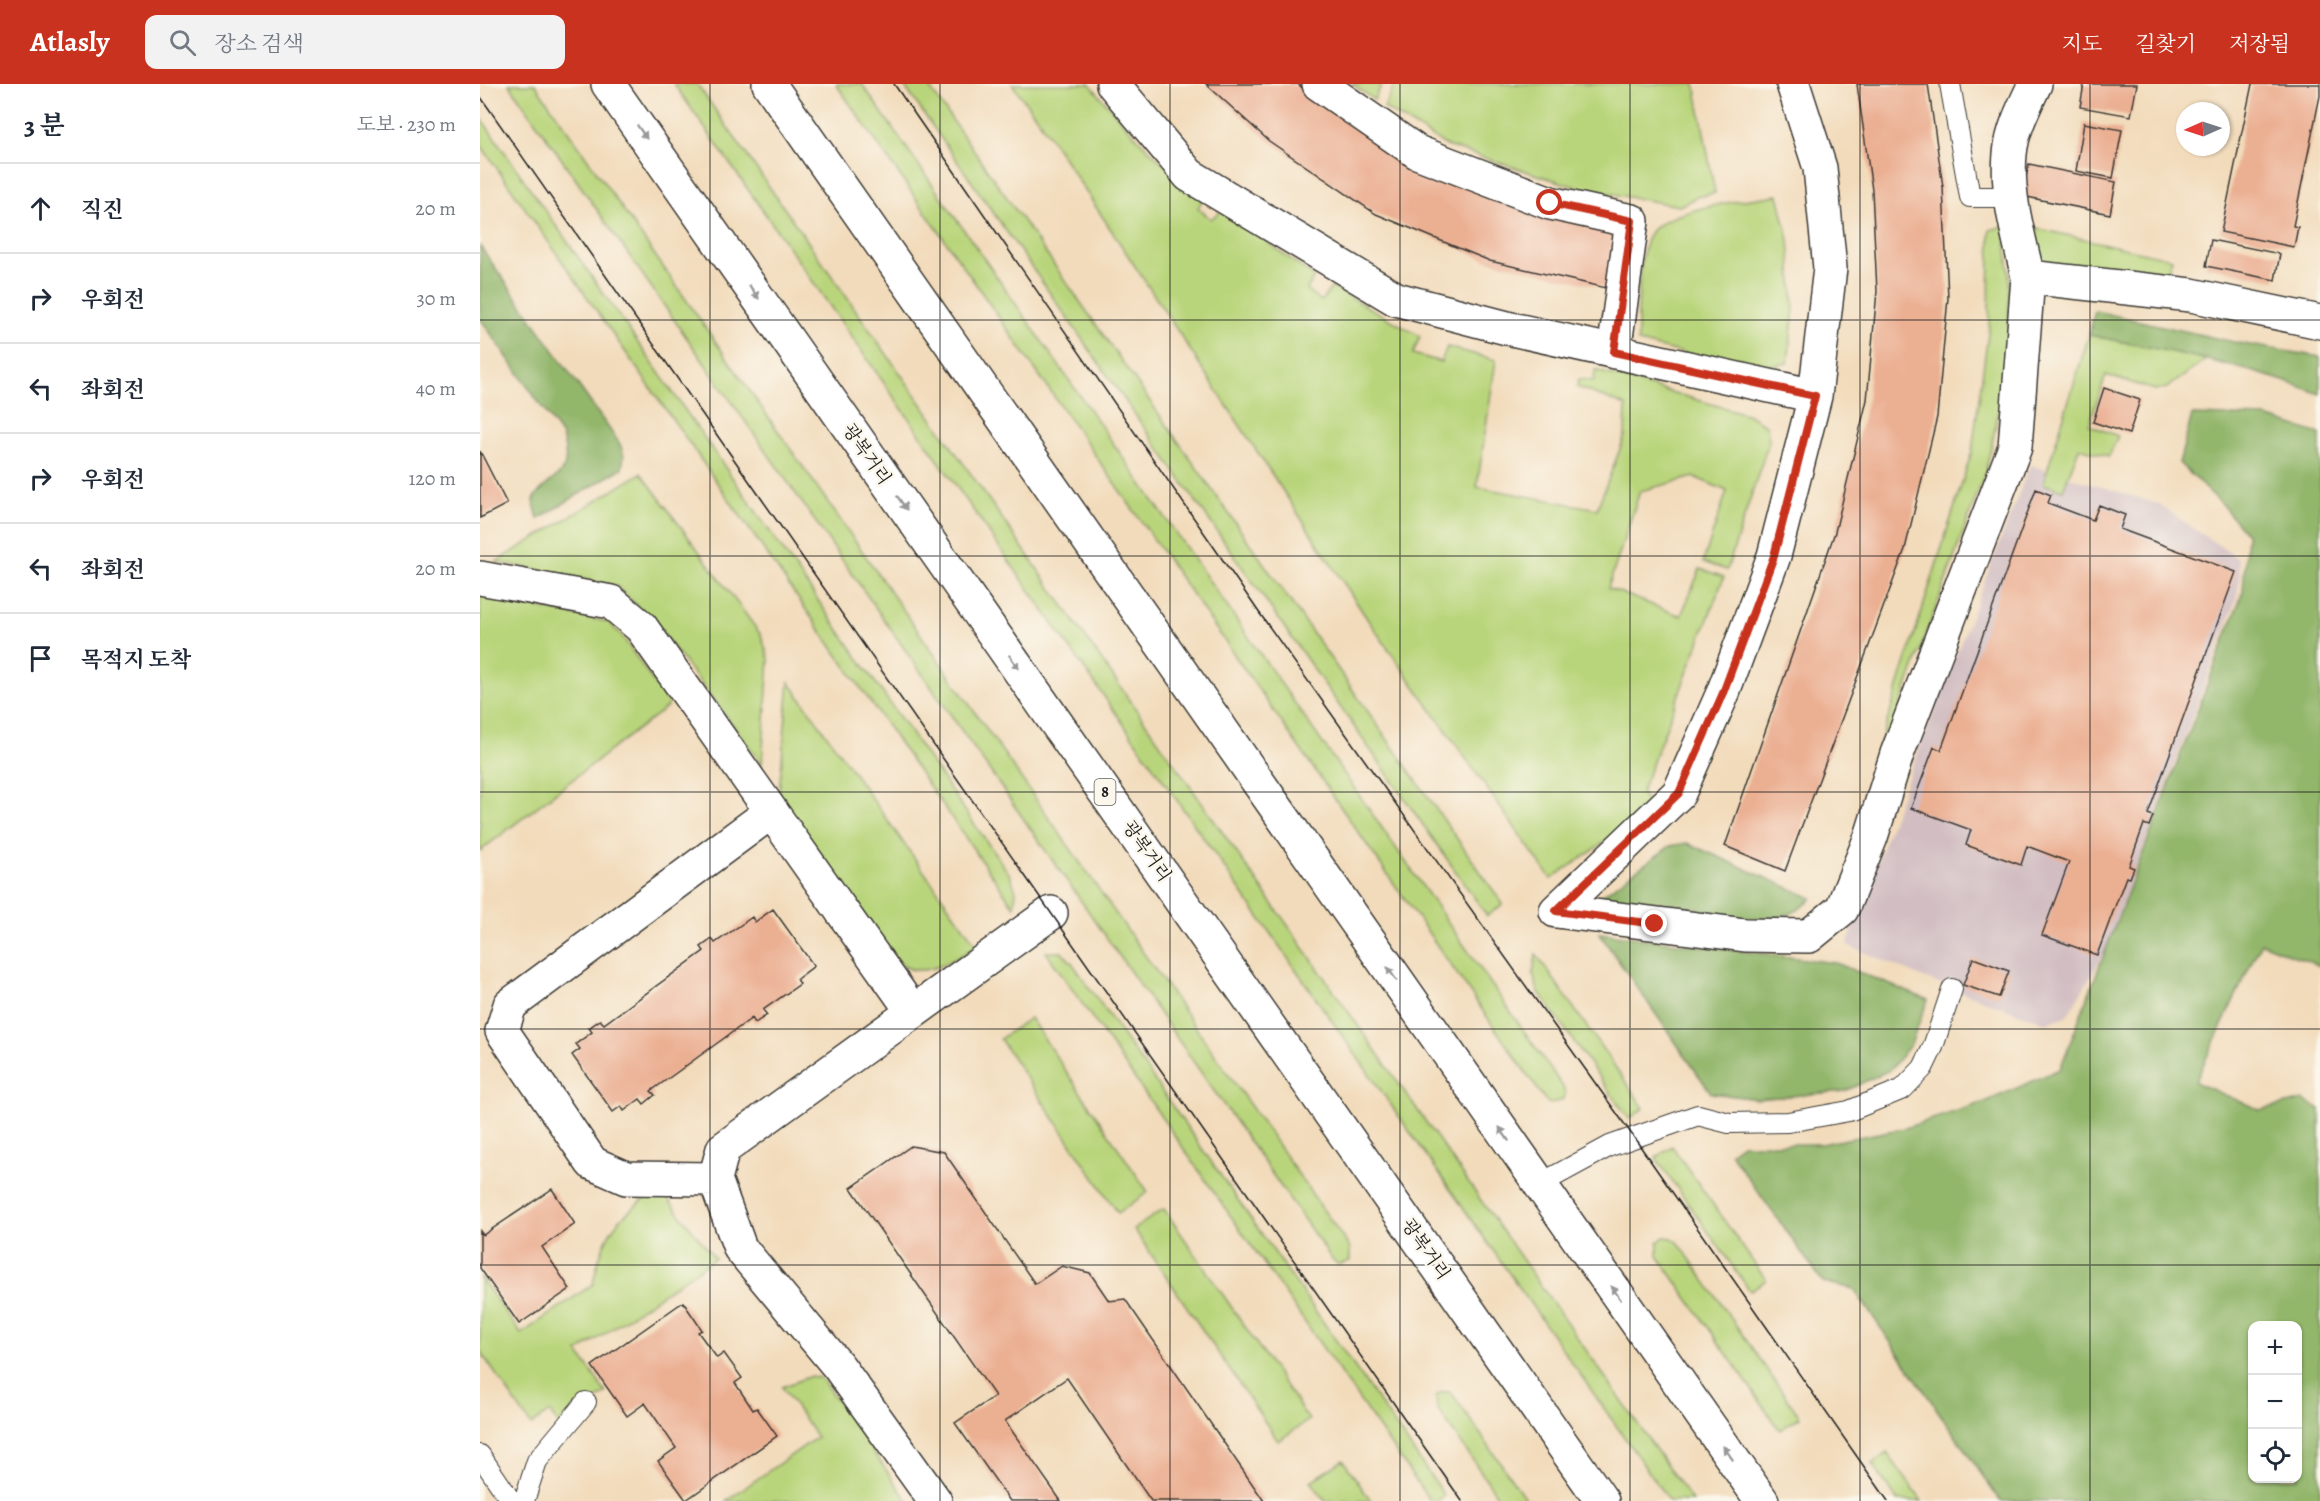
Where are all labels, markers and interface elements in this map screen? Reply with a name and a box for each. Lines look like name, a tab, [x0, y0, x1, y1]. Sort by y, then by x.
search box	[145, 15, 565, 69]
text: Atlasly	[30, 23, 109, 61]
icon: search	[166, 26, 199, 59]
text: 장소 검색	[214, 29, 304, 59]
text: 지도	[2062, 30, 2102, 58]
text: 길찾기	[2135, 30, 2196, 58]
text: 저장됨	[2229, 30, 2290, 58]
north arrow	[2176, 102, 2230, 156]
text: 3 분	[24, 108, 65, 143]
text: 도보 · 230 m	[356, 111, 456, 138]
one-way arrow	[636, 123, 648, 139]
route start	[1536, 189, 1562, 215]
icon: ahead	[24, 192, 57, 225]
text: 직진	[81, 195, 124, 225]
text: 20 m	[415, 195, 456, 222]
icon: right	[24, 282, 57, 315]
one-way arrow	[748, 283, 760, 299]
text: 우회전	[81, 285, 145, 315]
text: 30 m	[416, 285, 456, 312]
icon: left	[24, 372, 57, 405]
text: 좌회전	[81, 375, 145, 405]
text: 40 m	[416, 375, 456, 402]
street label: 광복거리	[837, 419, 897, 489]
icon: right	[24, 462, 57, 495]
text: 우회전	[81, 465, 145, 495]
text: 120 m	[408, 465, 456, 492]
one-way arrow	[896, 494, 908, 510]
icon: left	[24, 552, 57, 585]
text: 좌회전	[81, 555, 145, 585]
text: 20 m	[415, 555, 456, 582]
icon: arrive	[24, 642, 57, 675]
text: 목적지 도착	[81, 645, 191, 675]
one-way arrow	[1008, 654, 1020, 670]
road number: 8	[1094, 779, 1116, 805]
street label: 광복거리	[1117, 816, 1177, 886]
route end	[1641, 910, 1667, 936]
one-way arrow	[1387, 966, 1398, 982]
one-way arrow	[1498, 1126, 1510, 1142]
street label: 광복거리	[1396, 1214, 1456, 1284]
one-way arrow	[1610, 1286, 1622, 1302]
map controls	[2248, 1321, 2302, 1483]
button: +	[2248, 1321, 2302, 1375]
button: −	[2248, 1375, 2302, 1429]
button: locate	[2248, 1429, 2302, 1483]
one-way arrow	[1723, 1445, 1734, 1461]

